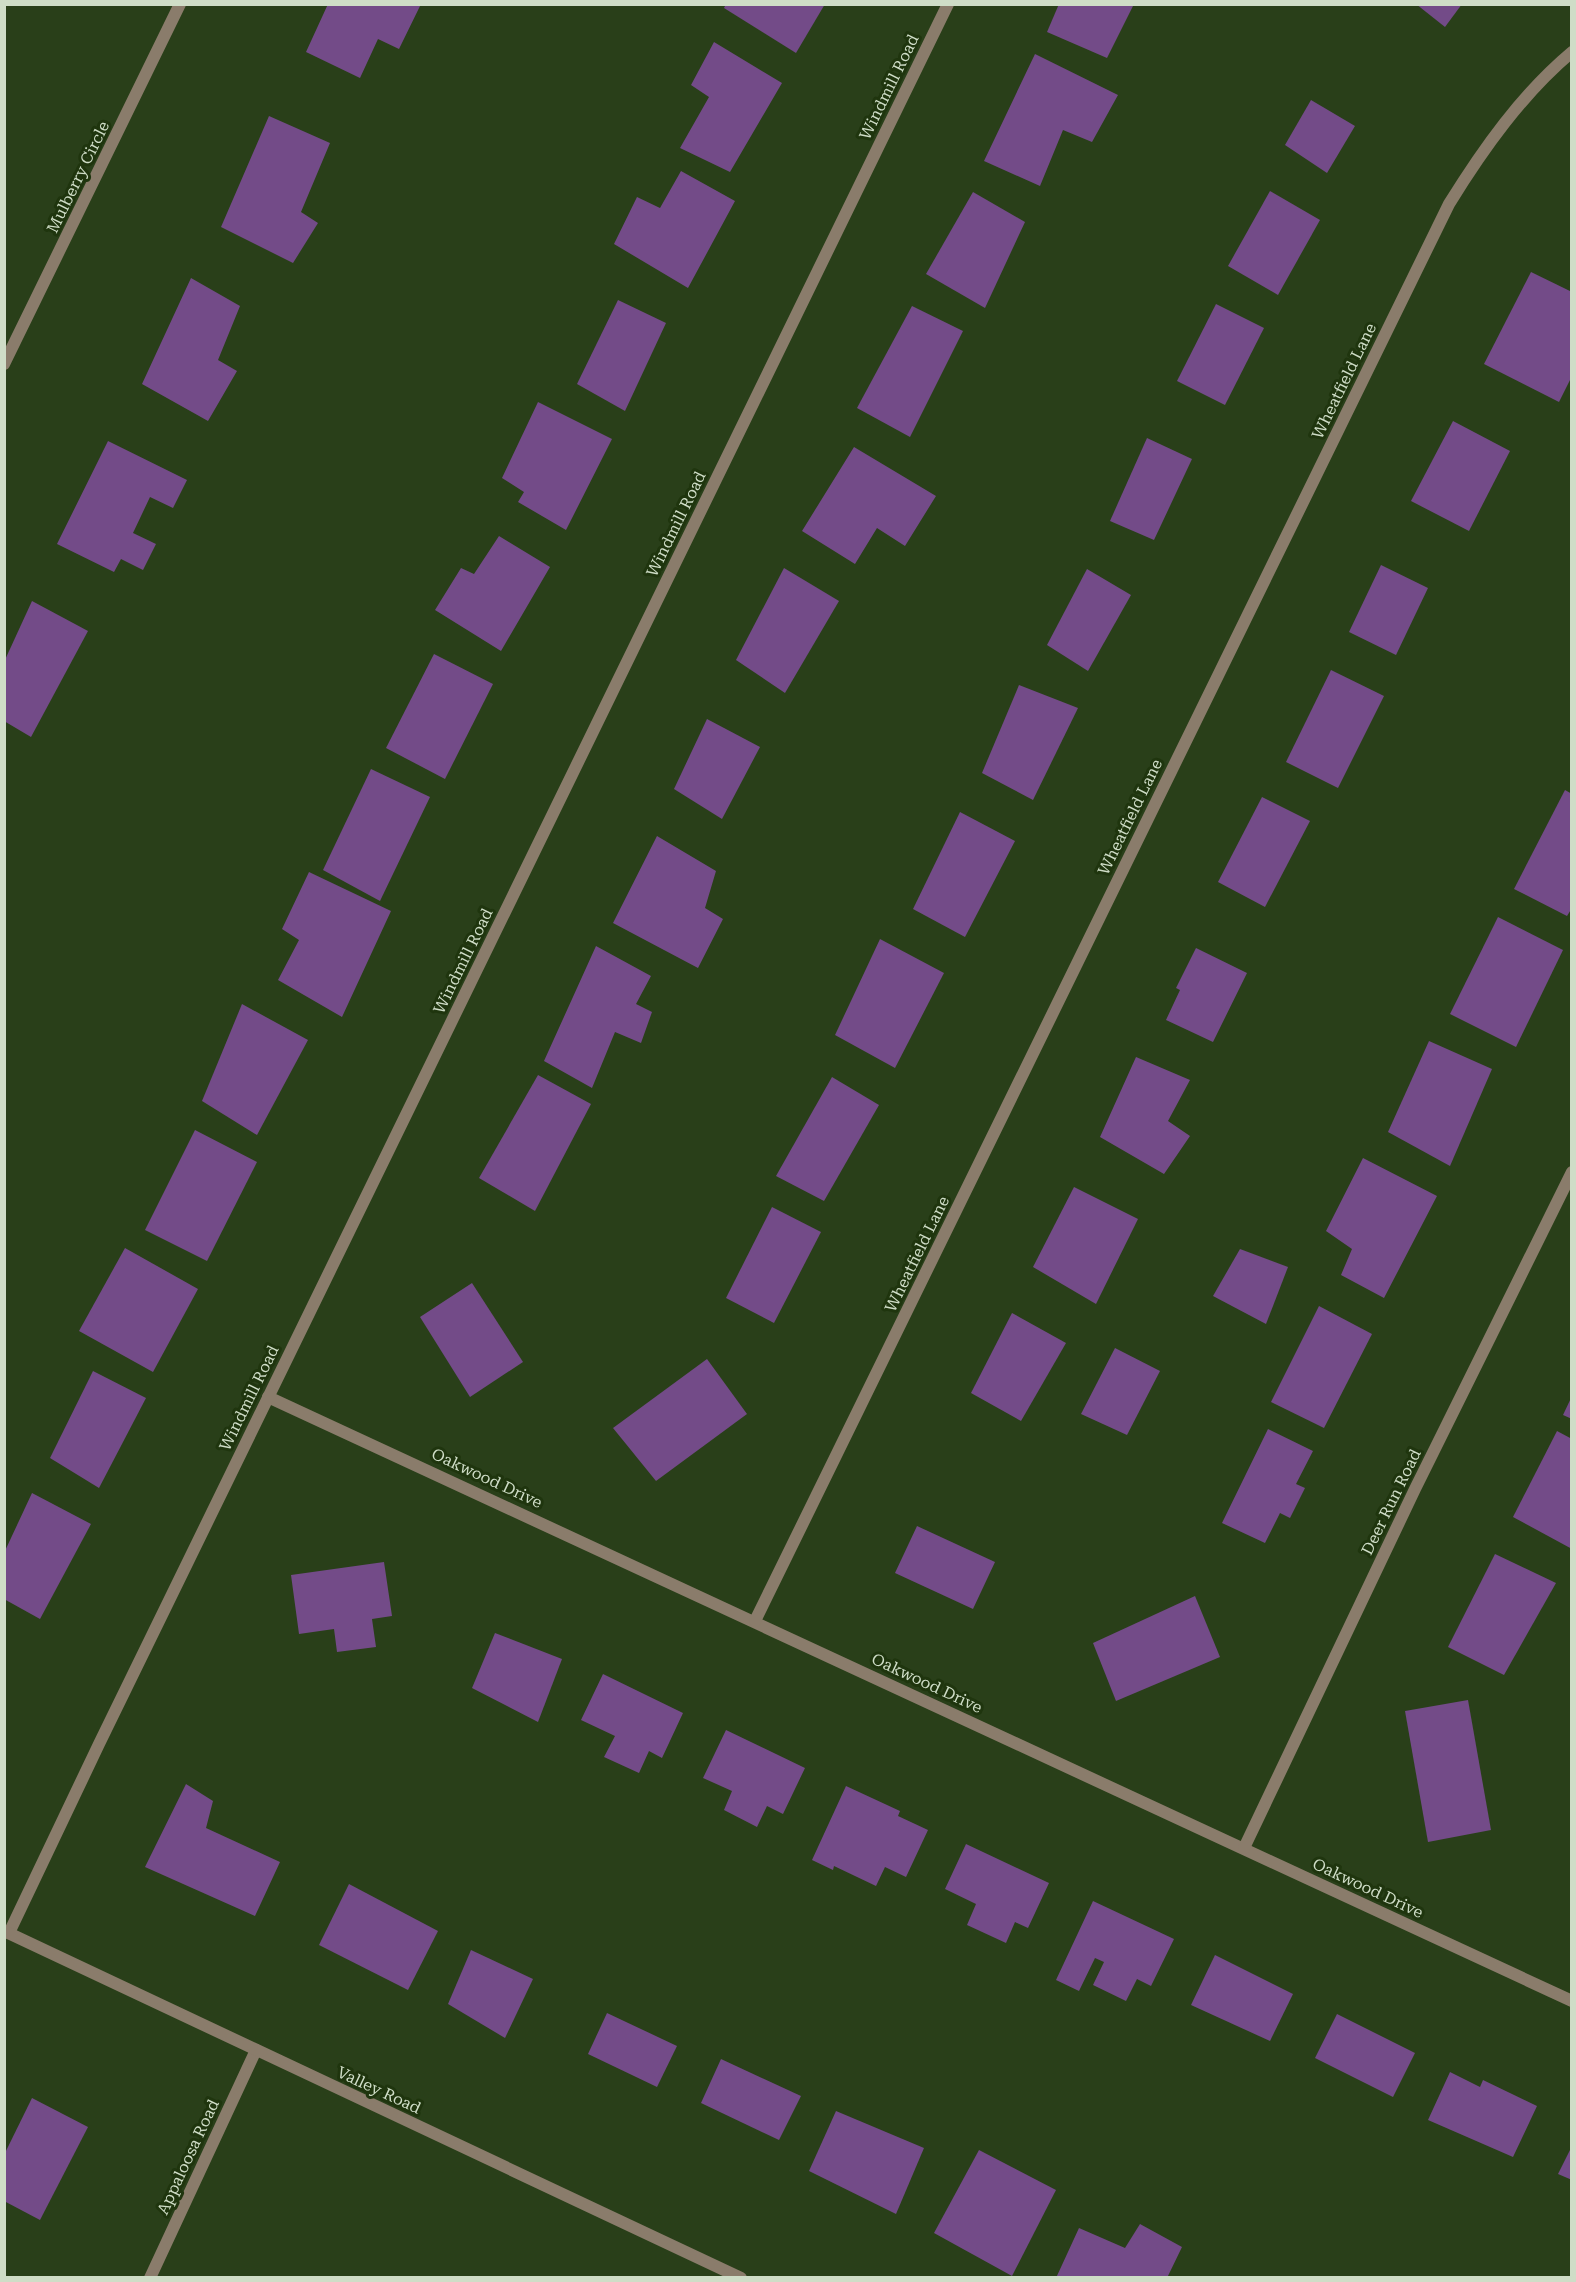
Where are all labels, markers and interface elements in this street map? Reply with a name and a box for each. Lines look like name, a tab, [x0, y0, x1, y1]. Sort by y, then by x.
street label: Windmill Road	[855, 31, 923, 143]
street label: Mulberry Circle	[43, 118, 113, 236]
street label: Wheatfield Lane	[1308, 320, 1380, 442]
street label: Windmill Road	[642, 468, 710, 580]
street label: Wheatfield Lane	[1094, 756, 1166, 878]
street label: Windmill Road	[429, 905, 497, 1017]
street label: Wheatfield Lane	[881, 1193, 953, 1315]
street label: Windmill Road	[215, 1342, 283, 1454]
street label: Oakwood Drive	[429, 1444, 546, 1512]
street label: Deer Run Road	[1357, 1446, 1425, 1558]
street label: Oakwood Drive	[869, 1649, 986, 1717]
street label: Oakwood Drive	[1310, 1854, 1427, 1922]
street label: Valley Road	[334, 2062, 424, 2118]
street label: Appaloosa Road	[153, 2096, 223, 2218]

